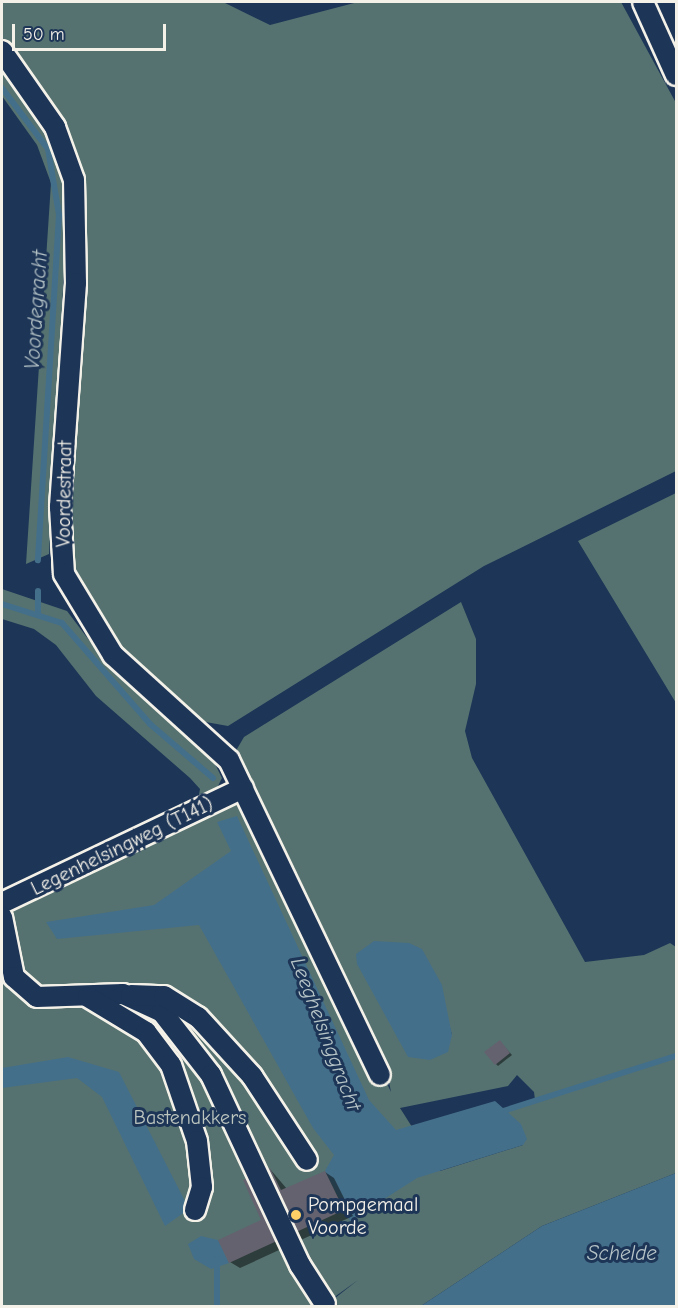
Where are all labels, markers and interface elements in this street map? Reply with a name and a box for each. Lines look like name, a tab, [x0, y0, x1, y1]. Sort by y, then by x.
scale bar	[15, 12, 170, 50]
text: 50 m	[23, 24, 65, 45]
water label: Voordegracht	[19, 250, 53, 370]
street label: Voordestraat	[51, 440, 77, 548]
street label: Legenhelsingweg (T141)	[27, 791, 217, 901]
water label: Leeghelsinggracht	[285, 954, 367, 1114]
park label: Bastenakkers	[134, 1105, 246, 1129]
place label: Pompgemaal Voorde	[308, 1192, 418, 1239]
marker: Pompgemaal Voorde	[289, 1208, 303, 1222]
water label: Schelde	[587, 1240, 657, 1266]

